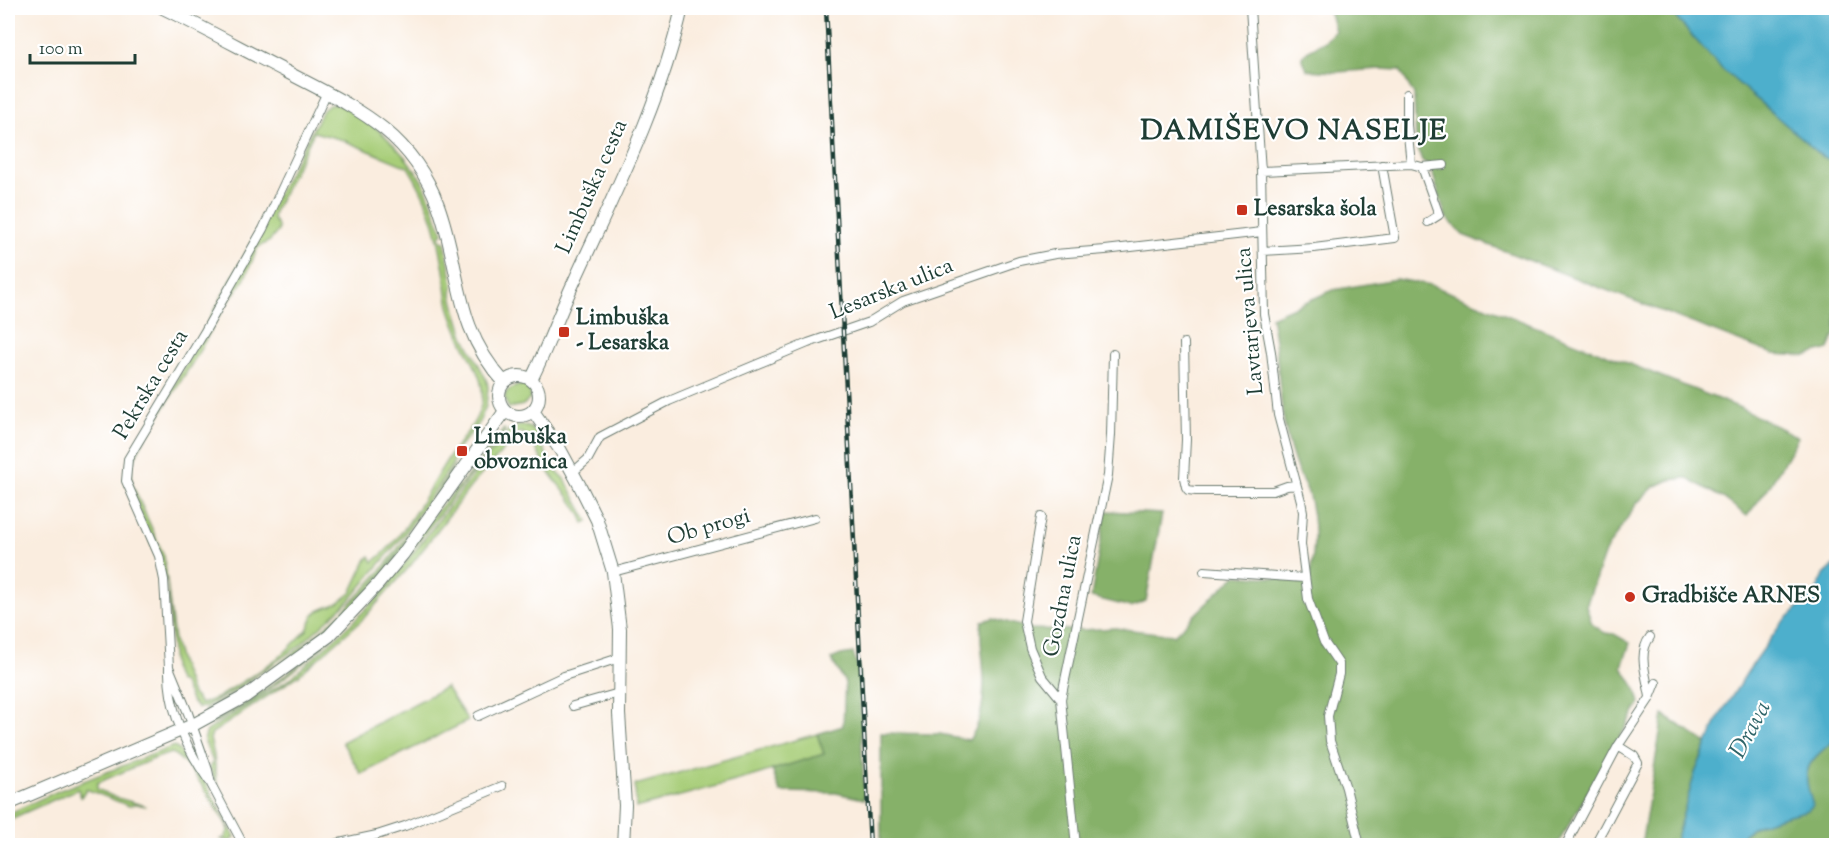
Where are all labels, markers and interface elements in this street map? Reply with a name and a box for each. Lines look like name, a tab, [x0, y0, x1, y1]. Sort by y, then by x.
scale bar	[30, 27, 135, 65]
text: 100 m	[39, 37, 83, 63]
district label: DAMIŠEVO NASELJE	[1140, 112, 1448, 152]
street label: Limbuška cesta	[549, 115, 637, 259]
place label: Lesarska šola	[1254, 194, 1377, 226]
marker: Lesarska šola	[1235, 203, 1249, 217]
street label: Lavtarjeva ulica	[1229, 246, 1273, 396]
street label: Lesarska ulica	[825, 251, 959, 329]
place label: Limbuška - Lesarska	[576, 303, 670, 360]
street label: Pekrska cesta	[107, 324, 197, 446]
marker: Limbuška - Lesarska	[557, 325, 571, 339]
place label: Limbuška obvoznica	[474, 422, 569, 479]
marker: Limbuška obvoznica	[455, 444, 469, 458]
street label: Ob progi	[664, 501, 754, 555]
street label: Gozdna ulica	[1036, 532, 1092, 660]
place label: Gradbišče ARNES	[1642, 581, 1820, 613]
marker: Gradbišče ARNES	[1623, 590, 1637, 604]
water label: Drava	[1722, 695, 1780, 765]

